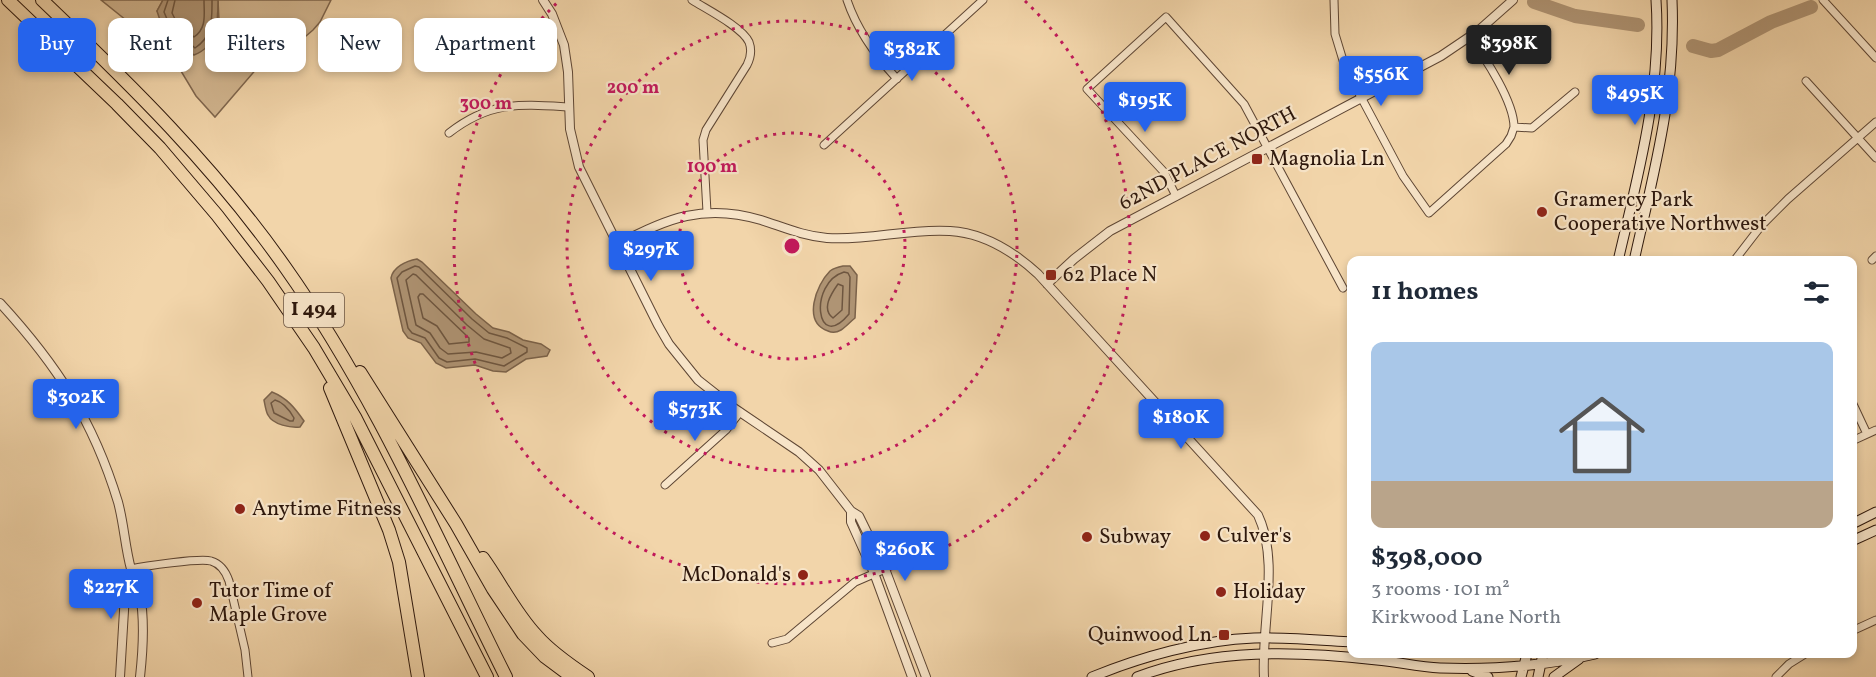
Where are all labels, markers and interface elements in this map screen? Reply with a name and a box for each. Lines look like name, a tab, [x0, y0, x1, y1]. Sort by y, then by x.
chip: Buy	[18, 18, 96, 72]
chip: Rent	[108, 18, 193, 72]
chip: Filters	[205, 18, 306, 72]
chip: New	[318, 18, 402, 72]
chip: Apartment	[414, 18, 557, 72]
pin: $398K	[1467, 25, 1551, 76]
text: $398K	[1480, 30, 1538, 58]
pin: $382K	[870, 31, 954, 82]
text: $382K	[884, 36, 940, 64]
pin: $556K	[1339, 56, 1423, 107]
text: $556K	[1353, 61, 1409, 89]
pin: $495K	[1593, 75, 1677, 126]
text: 200 m	[607, 76, 659, 101]
text: $495K	[1606, 80, 1664, 108]
pin: $195K	[1103, 82, 1187, 133]
text: $195K	[1118, 87, 1172, 115]
text: 300 m	[460, 92, 512, 117]
street label: 62ND PLACE NORTH	[1114, 100, 1302, 218]
place label: Magnolia Ln	[1269, 145, 1385, 174]
marker: Magnolia Ln	[1250, 152, 1264, 166]
text: 100 m	[687, 155, 737, 180]
place label: Gramercy Park Cooperative Northwest	[1554, 186, 1767, 239]
marker: Gramercy Park Cooperative Northwest	[1535, 205, 1549, 219]
pin: $297K	[609, 231, 693, 282]
text: $297K	[623, 236, 679, 264]
centre of rings	[782, 236, 802, 256]
place label: 62 Place N	[1063, 261, 1157, 290]
marker: 62 Place N	[1044, 268, 1058, 282]
text: 11 homes	[1371, 274, 1478, 310]
icon: filters	[1800, 276, 1833, 309]
road number: I 494	[284, 293, 344, 327]
pin: $302K	[34, 379, 118, 430]
icon: home	[1548, 381, 1656, 489]
text: $302K	[47, 384, 105, 412]
pin: $573K	[653, 391, 737, 442]
text: $573K	[668, 396, 722, 424]
pin: $180K	[1139, 399, 1223, 450]
text: $180K	[1153, 404, 1209, 432]
place label: Anytime Fitness	[252, 495, 402, 524]
marker: Anytime Fitness	[233, 502, 247, 516]
place label: Culver's	[1217, 522, 1292, 551]
place label: Subway	[1099, 523, 1172, 552]
marker: Culver's	[1198, 529, 1212, 543]
marker: Subway	[1080, 530, 1094, 544]
pin: $260K	[863, 531, 947, 582]
text: $260K	[875, 536, 935, 564]
text: $398,000	[1371, 540, 1483, 576]
place label: McDonald's	[682, 561, 791, 590]
marker: McDonald's	[796, 568, 810, 582]
pin: $227K	[69, 569, 153, 620]
text: $227K	[83, 574, 139, 602]
text: 3 rooms · 101 m²	[1371, 576, 1510, 604]
place label: Tutor Time of Maple Grove	[209, 577, 333, 630]
place label: Holiday	[1233, 578, 1306, 607]
marker: Holiday	[1214, 585, 1228, 599]
marker: Tutor Time of Maple Grove	[190, 596, 204, 610]
text: Kirkwood Lane North	[1371, 604, 1561, 632]
place label: Quinwood Ln	[1088, 621, 1212, 650]
marker: Quinwood Ln	[1217, 628, 1231, 642]

